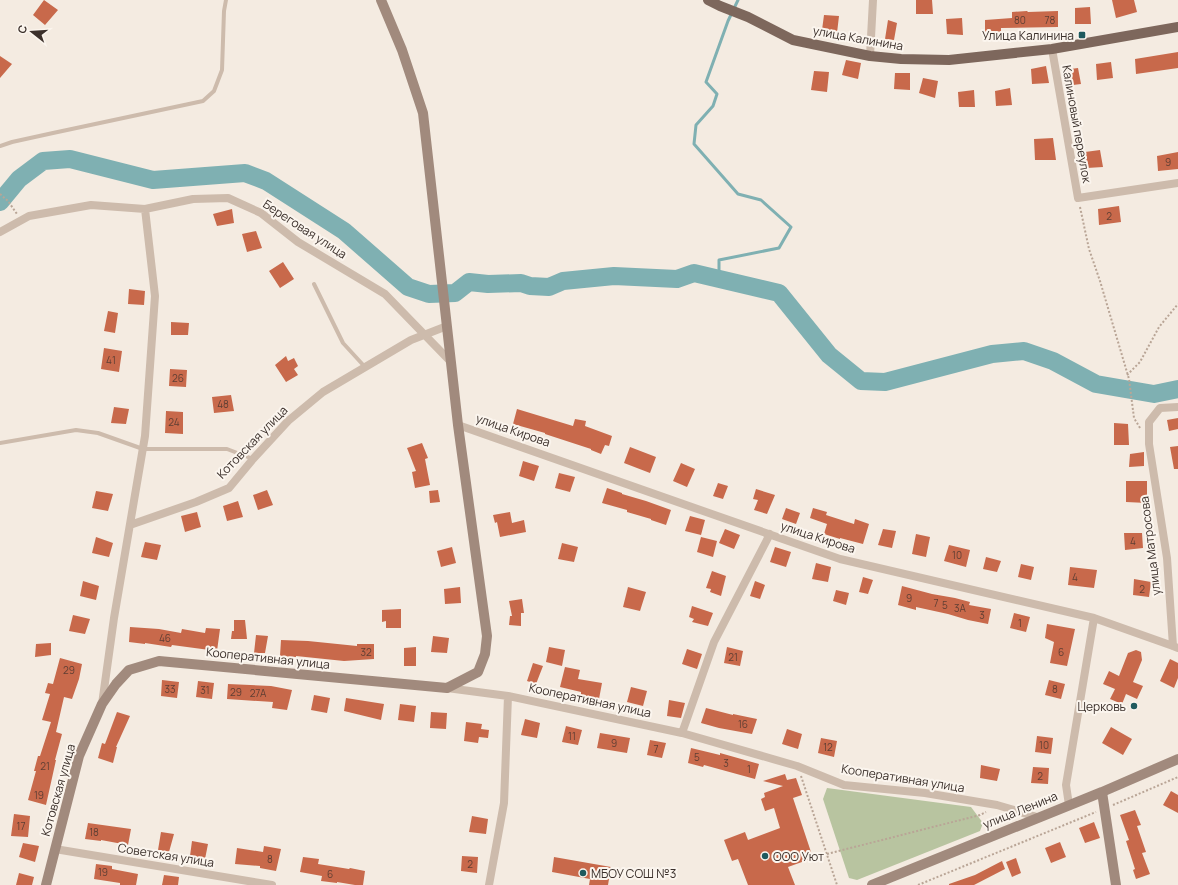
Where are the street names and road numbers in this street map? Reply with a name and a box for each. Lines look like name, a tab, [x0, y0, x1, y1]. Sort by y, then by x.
street label: улица Калинина	[811, 22, 905, 54]
street label: Калиновый переулок	[1058, 64, 1096, 185]
street label: Береговая улица	[260, 195, 350, 263]
street label: Котовская улица	[213, 402, 291, 482]
street label: улица Кирова	[474, 409, 552, 451]
street label: улица Матросова	[1135, 495, 1165, 597]
street label: улица Кирова	[778, 517, 858, 557]
street label: Кооперативная улица	[205, 643, 331, 673]
street label: Кооперативная улица	[527, 679, 653, 721]
street label: Котовская улица	[37, 742, 79, 838]
street label: Кооперативная улица	[840, 760, 966, 796]
street label: улица Ленина	[980, 787, 1060, 833]
street label: Советская улица	[117, 839, 215, 871]

